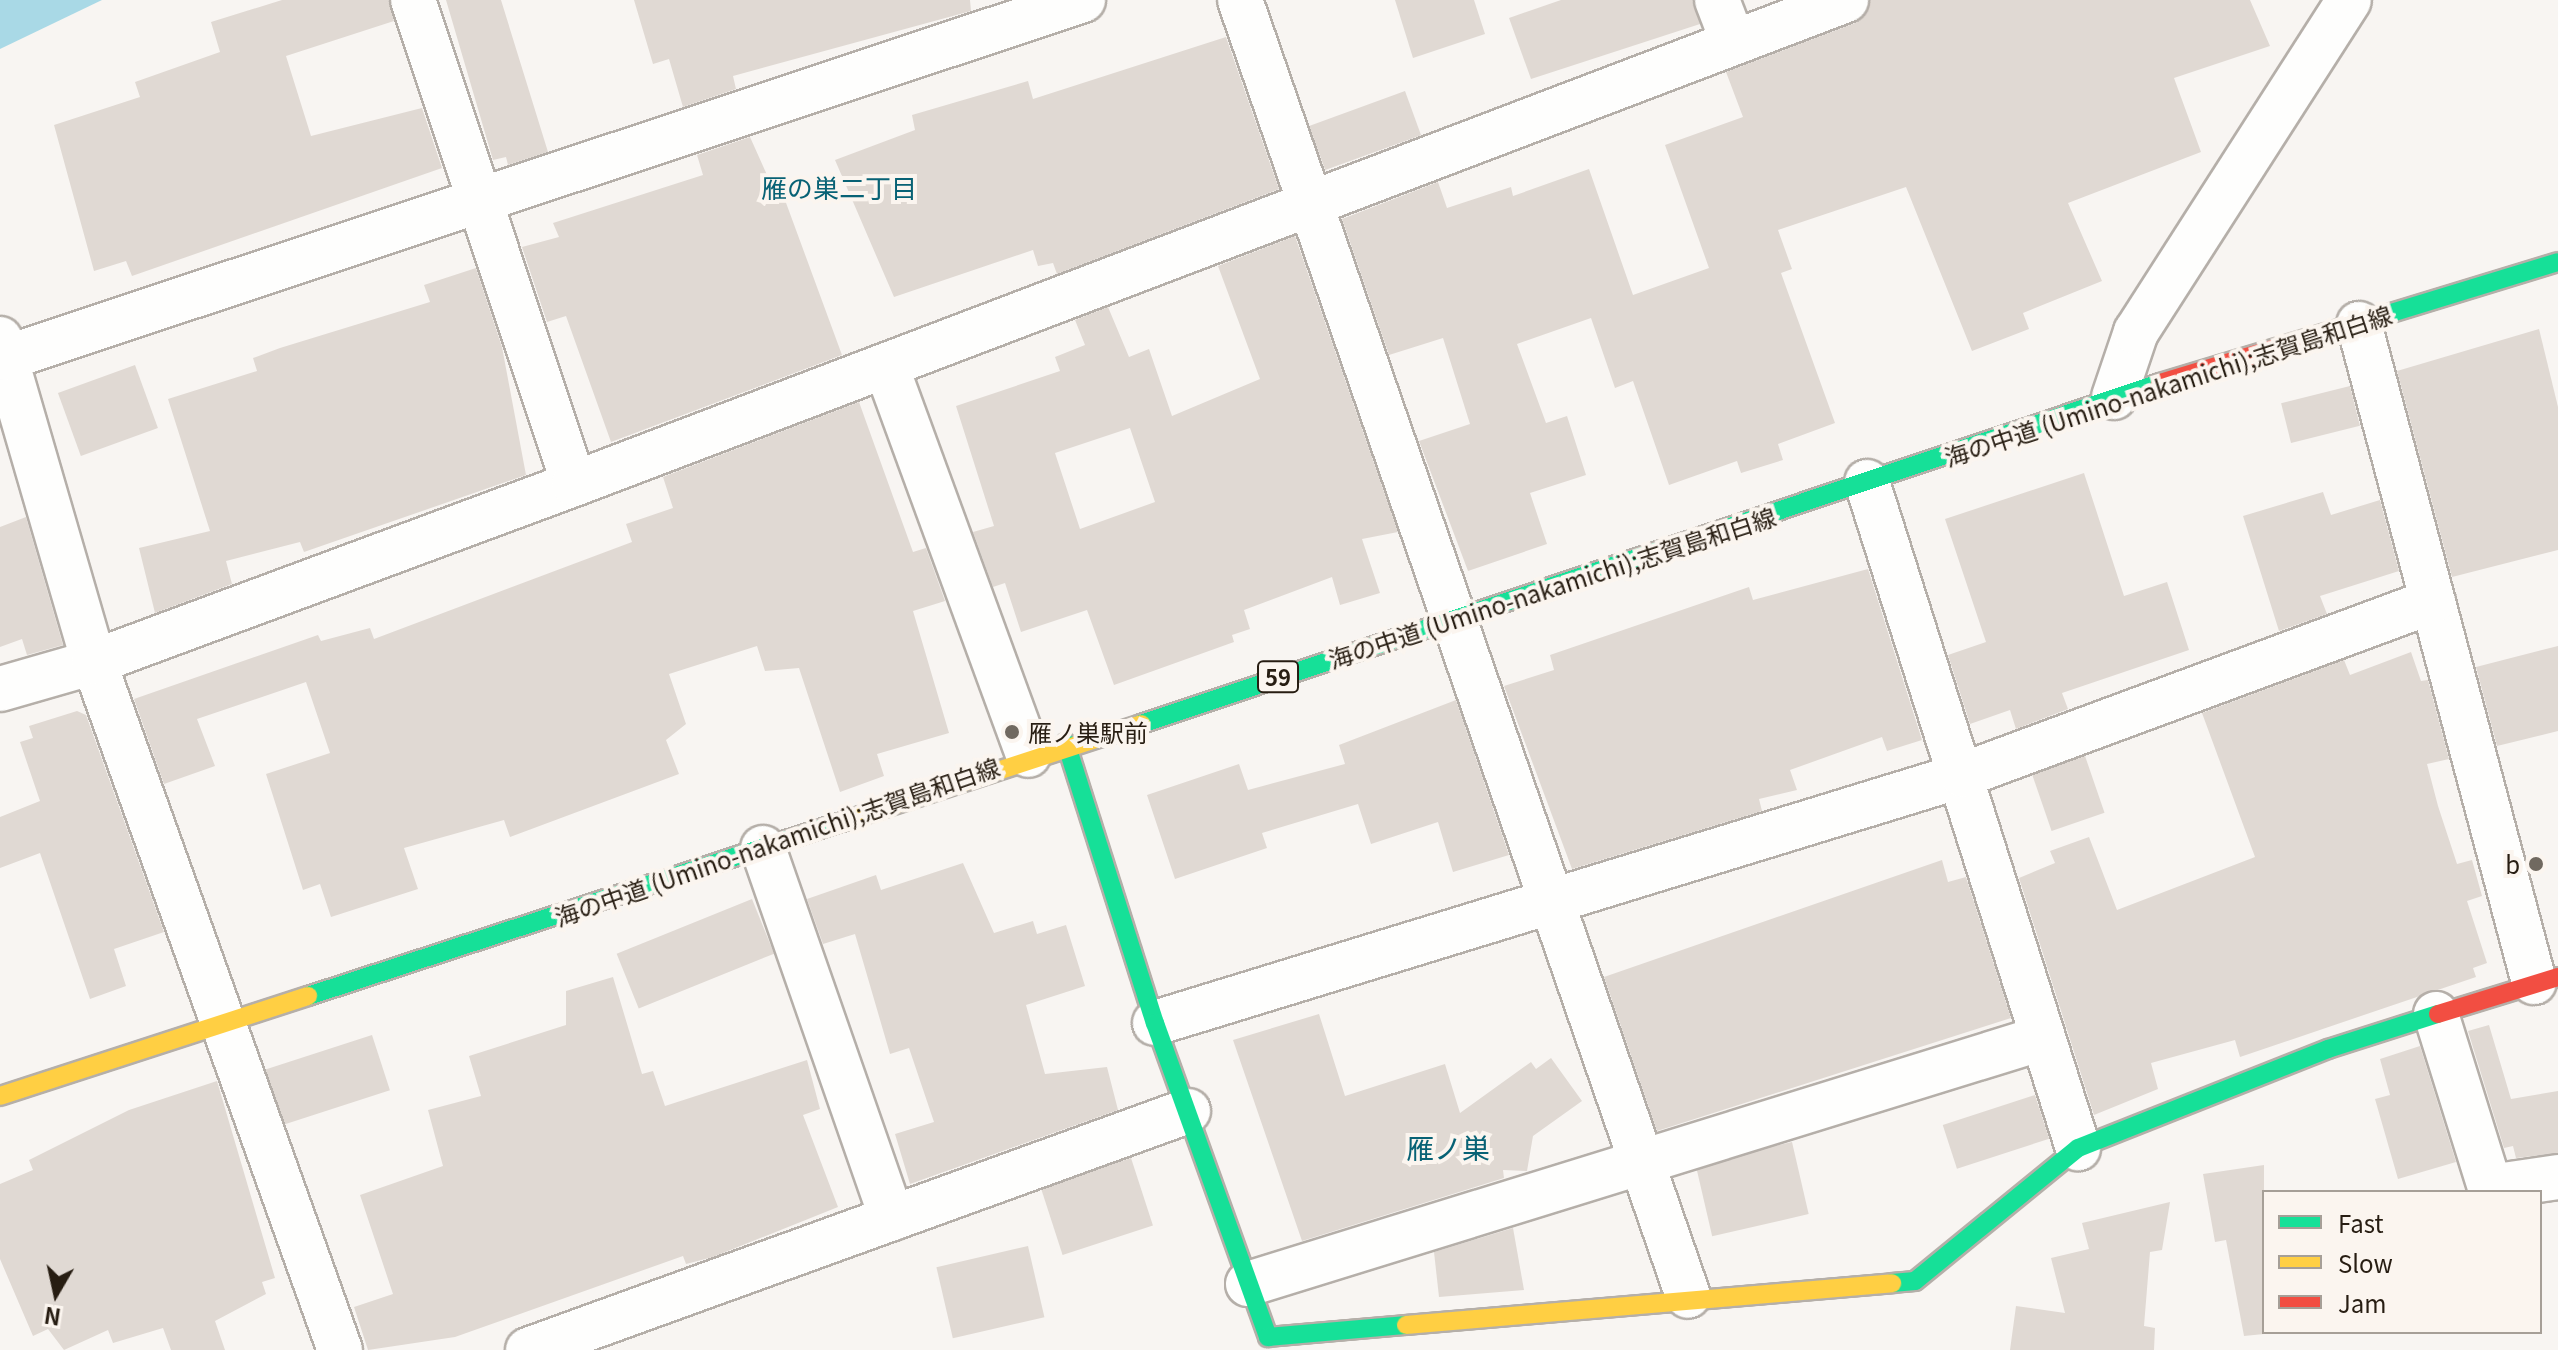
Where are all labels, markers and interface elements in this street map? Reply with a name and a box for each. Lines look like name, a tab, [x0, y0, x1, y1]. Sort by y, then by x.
district label: 雁の巣二丁目	[761, 171, 917, 203]
street label: 海の中道 (Umino-nakamichi);志賀島和白線	[1941, 299, 2395, 471]
street label: 海の中道 (Umino-nakamichi);志賀島和白線	[1325, 501, 1779, 673]
road number: 59	[1256, 659, 1300, 695]
place label: 雁ノ巣駅前	[1028, 718, 1148, 746]
marker: 雁ノ巣駅前	[1003, 723, 1021, 741]
street label: 海の中道 (Umino-nakamichi);志賀島和白線	[551, 751, 1003, 931]
place label: b	[2505, 850, 2520, 878]
marker: b	[2527, 855, 2545, 873]
district label: 雁ノ巣	[1406, 1130, 1490, 1164]
legend	[2262, 1190, 2542, 1334]
text: Fast	[2338, 1205, 2383, 1240]
text: Slow	[2338, 1245, 2393, 1280]
north arrow	[16, 1254, 96, 1334]
text: Jam	[2338, 1285, 2387, 1320]
text: N	[42, 1301, 63, 1335]

